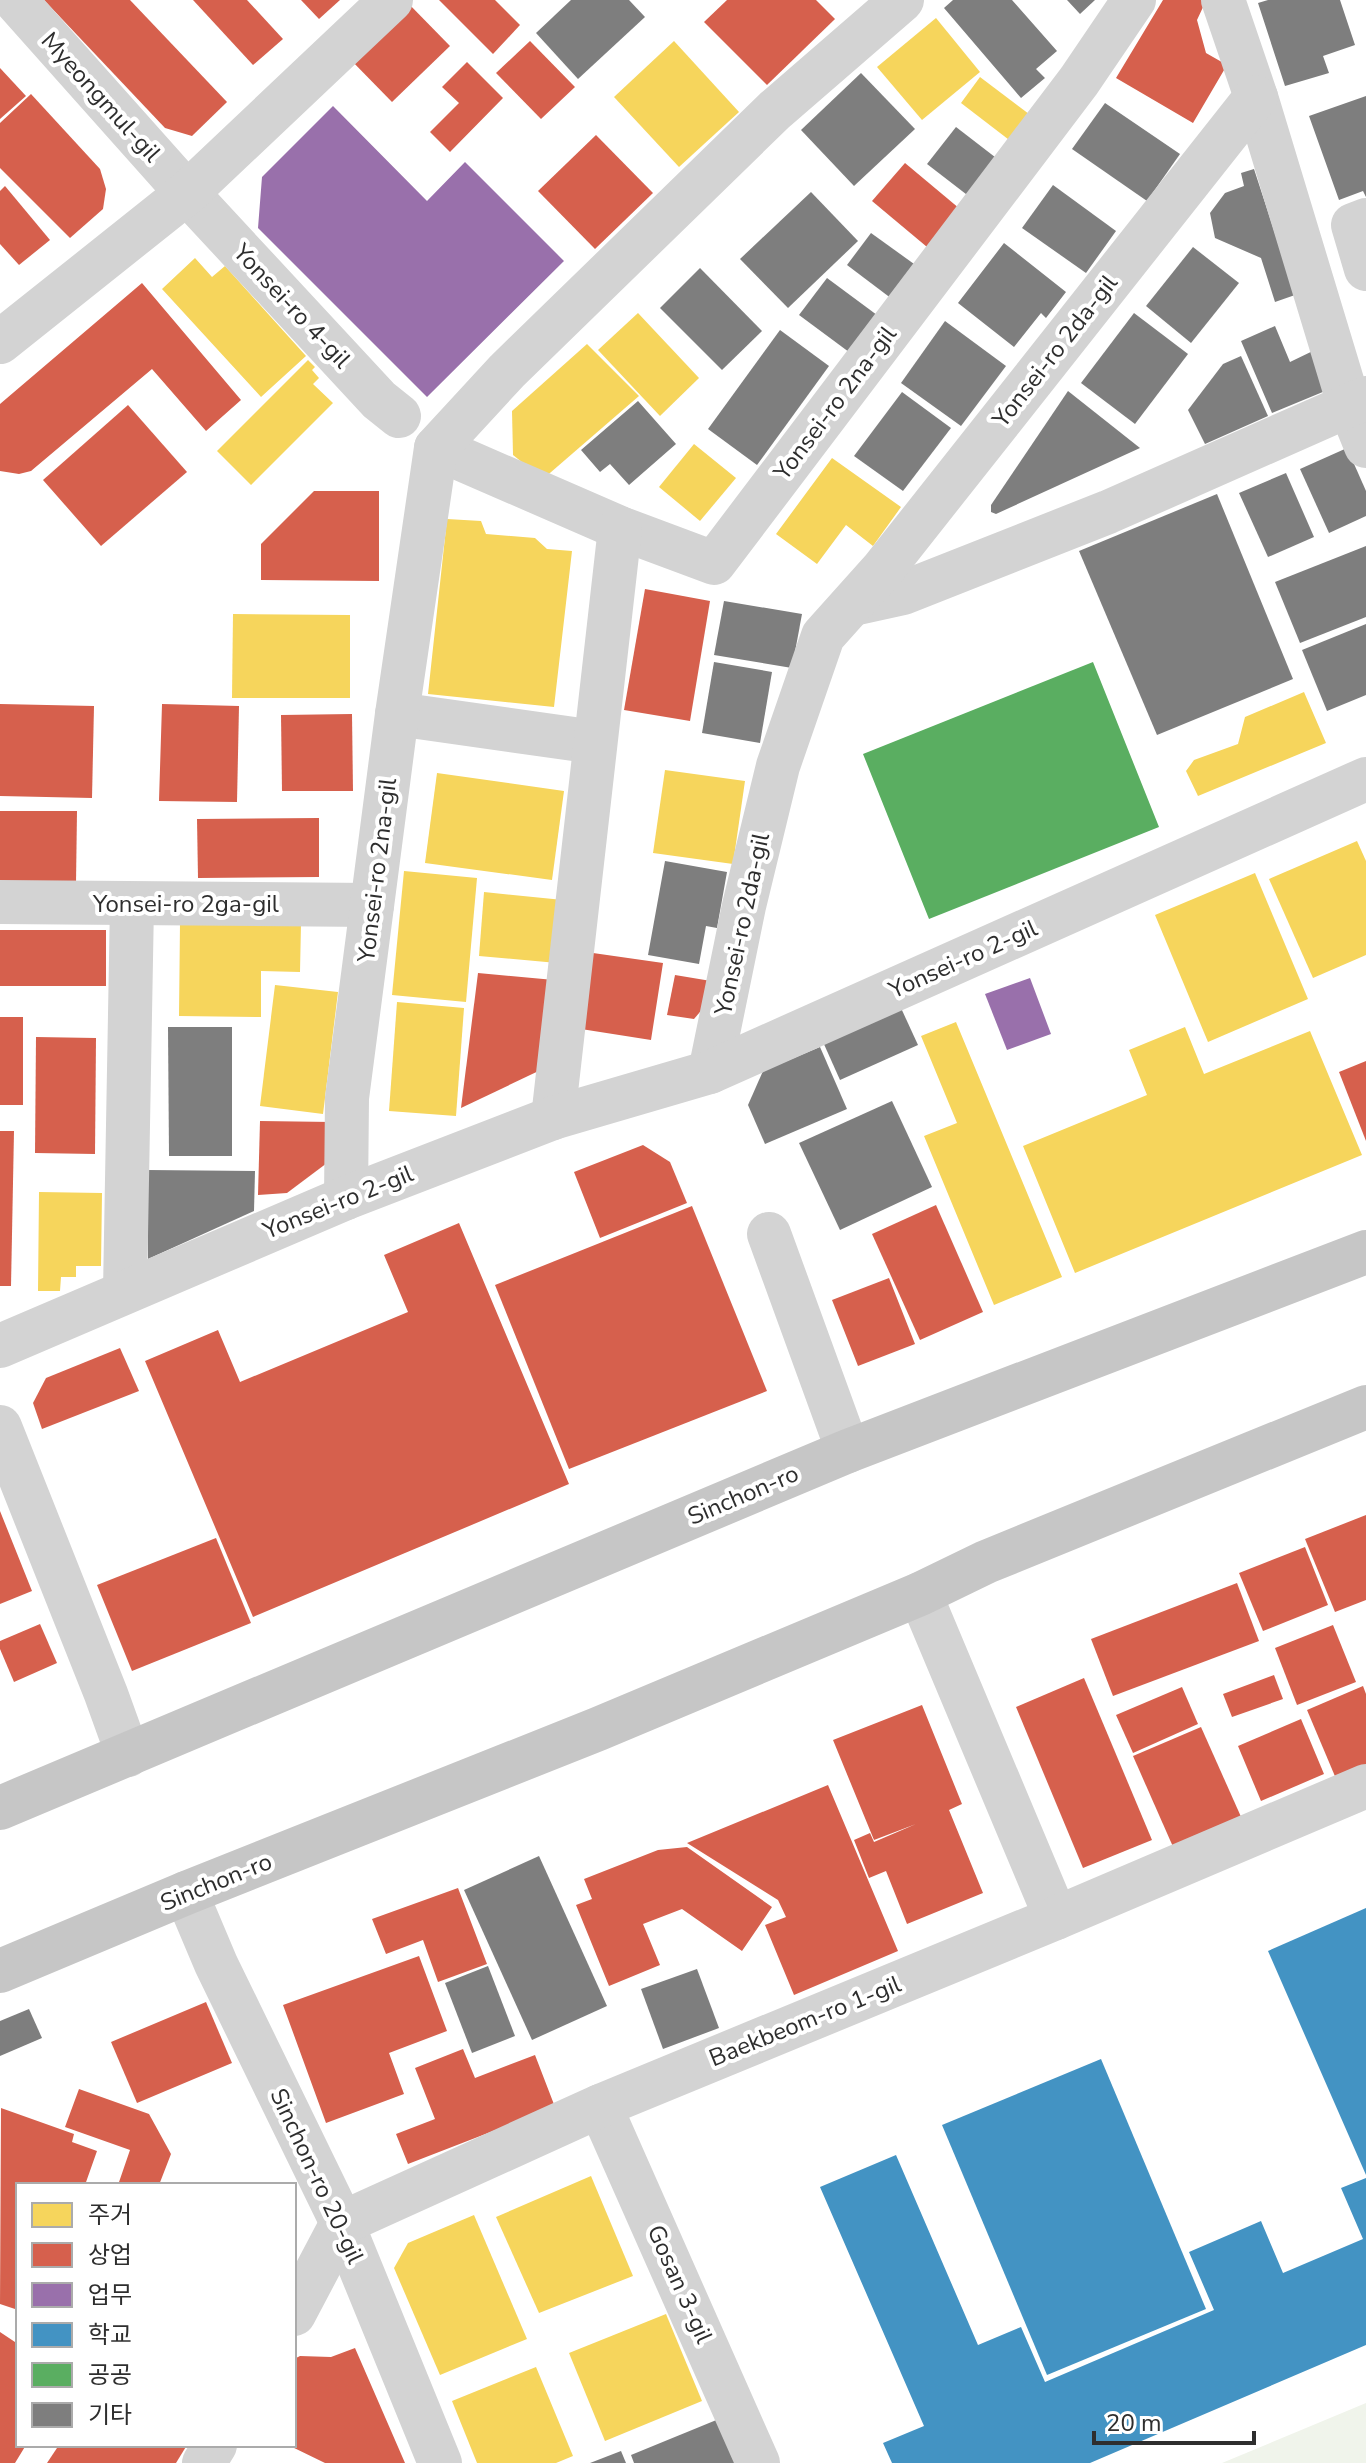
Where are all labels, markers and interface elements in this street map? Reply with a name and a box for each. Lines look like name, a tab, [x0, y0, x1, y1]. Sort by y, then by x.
street label: Myeongmul-gil	[34, 25, 168, 169]
street label: Yonsei-ro 4-gil	[225, 236, 358, 375]
street label: Yonsei-ro 2da-gil	[985, 268, 1125, 435]
street label: Yonsei-ro 2na-gil	[766, 319, 904, 487]
street label: Yonsei-ro 2na-gil	[350, 776, 404, 965]
street label: Yonsei-ro 2da-gil	[707, 830, 777, 1019]
street label: Yonsei-ro 2ga-gil	[92, 888, 279, 920]
street label: Yonsei-ro 2-gil	[883, 912, 1042, 1006]
street label: Yonsei-ro 2-gil	[257, 1157, 418, 1247]
street label: Sinchon-ro	[683, 1457, 803, 1533]
street label: Sinchon-ro	[155, 1845, 277, 1919]
street label: Baekbeom-ro 1-gil	[704, 1968, 906, 2074]
street label: Sinchon-ro 20-gil	[262, 2083, 372, 2269]
legend	[16, 2183, 296, 2447]
text: 주거	[88, 2199, 132, 2231]
street label: Gosan 3-gil	[640, 2220, 720, 2348]
text: 상업	[88, 2239, 132, 2271]
text: 업무	[88, 2279, 132, 2311]
text: 학교	[88, 2319, 132, 2351]
text: 공공	[88, 2359, 132, 2391]
scale bar	[1094, 2395, 1254, 2445]
text: 기타	[88, 2399, 132, 2431]
text: 20 m	[1106, 2407, 1162, 2439]

